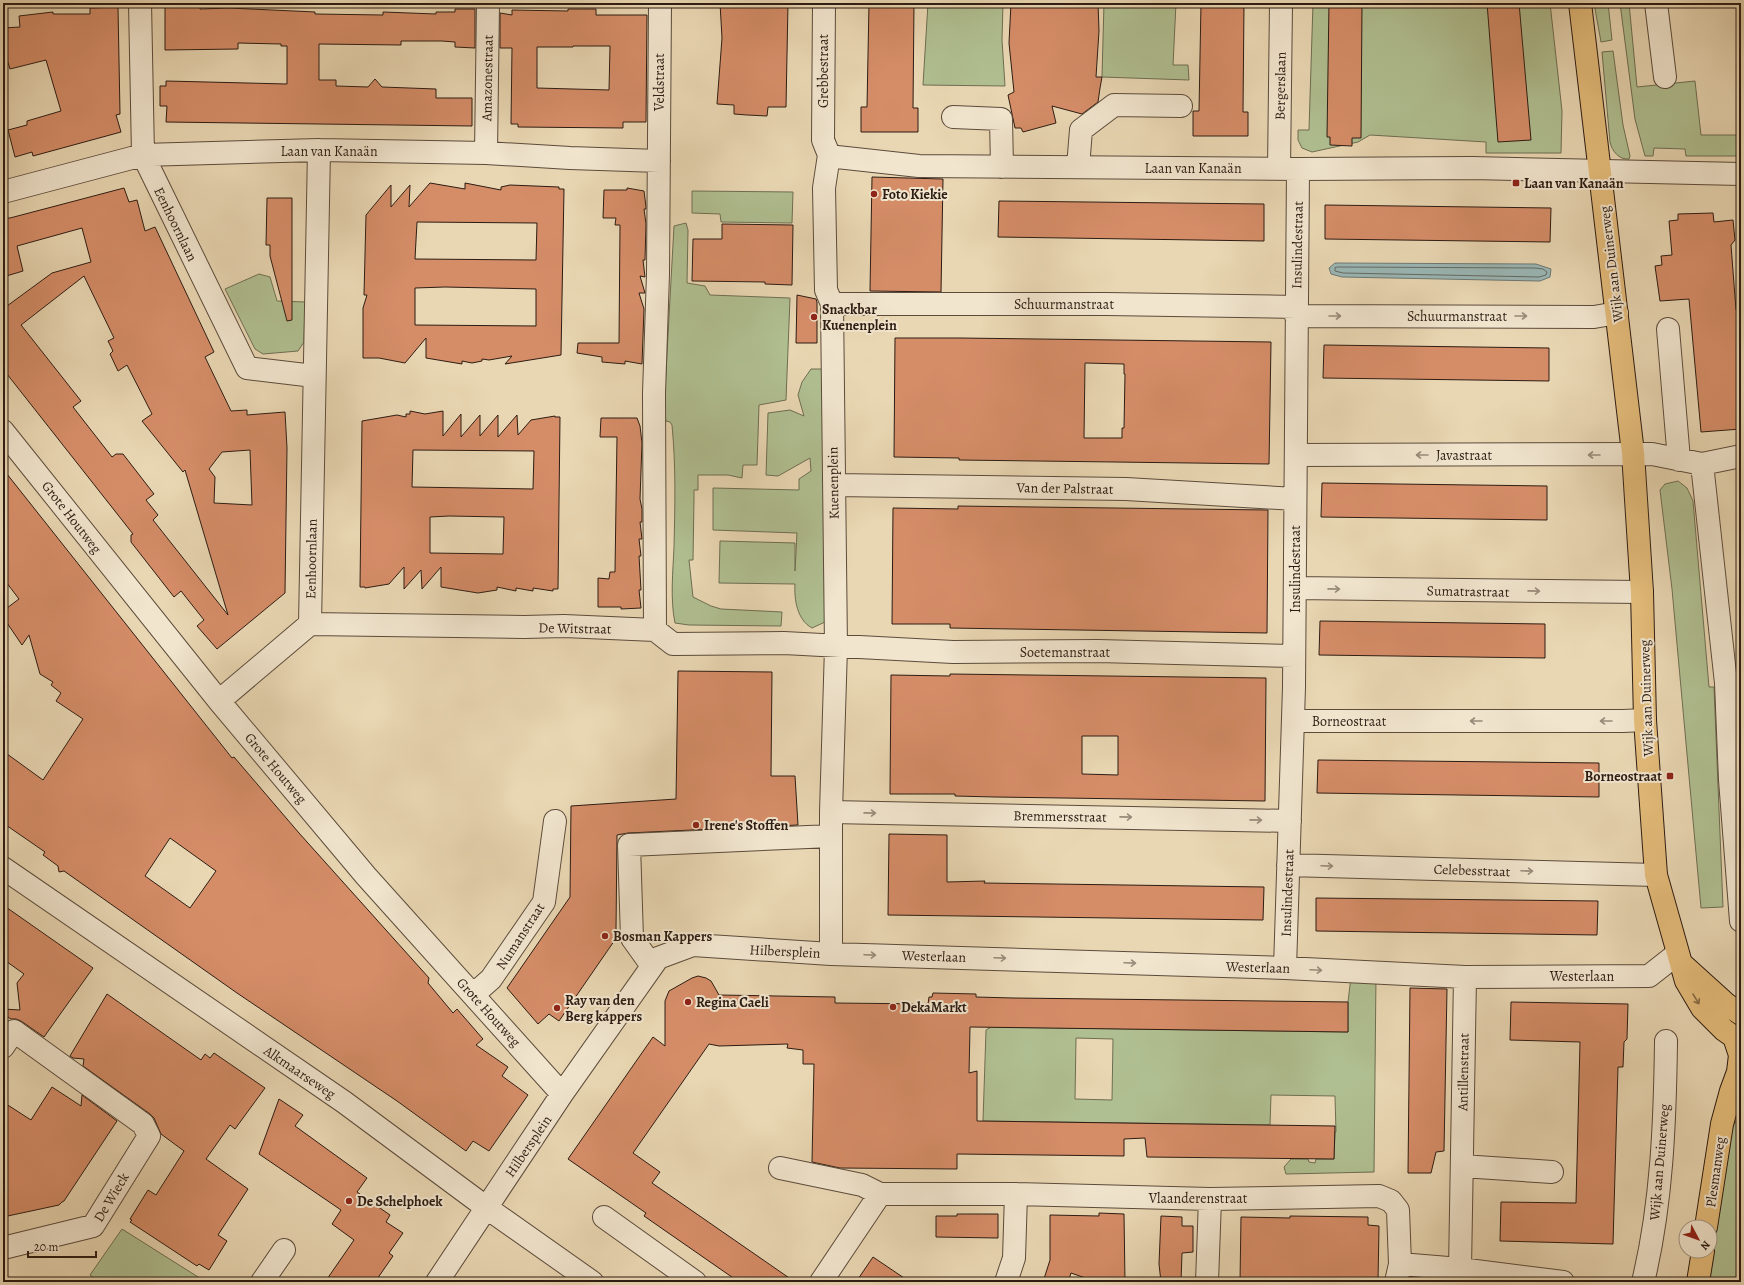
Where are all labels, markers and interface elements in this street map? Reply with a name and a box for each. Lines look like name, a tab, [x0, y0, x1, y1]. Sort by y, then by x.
street label: Amazonestraat	[477, 34, 498, 122]
street label: Grebbestraat	[814, 34, 833, 108]
street label: Bergerslaan	[1270, 51, 1291, 120]
street label: Veldstraat	[650, 53, 669, 112]
street label: Laan van Kanaän	[280, 142, 378, 161]
street label: Laan van Kanaän	[1144, 159, 1242, 178]
place label: Laan van Kanaän	[1524, 174, 1624, 193]
marker: Laan van Kanaän	[1511, 178, 1521, 188]
street label: Eenhoornlaan	[149, 184, 202, 265]
place label: Foto Kiekie	[882, 185, 948, 204]
marker: Foto Kiekie	[869, 189, 879, 199]
street label: Insulindestraat	[1287, 201, 1308, 289]
street label: Wijk aan Duinerweg	[1595, 205, 1628, 324]
street label: Schuurmanstraat	[1014, 295, 1114, 314]
place label: Snackbar Kuenenplein	[822, 300, 897, 335]
street label: Schuurmanstraat	[1407, 307, 1507, 326]
marker: Snackbar Kuenenplein	[809, 312, 819, 322]
one-way arrow	[1328, 312, 1341, 320]
one-way arrow	[1514, 312, 1527, 320]
street label: Kuenenplein	[823, 446, 844, 519]
street label: Javastraat	[1436, 446, 1492, 465]
one-way arrow	[1416, 451, 1429, 459]
one-way arrow	[1588, 451, 1601, 459]
street label: Grote Houtweg	[37, 477, 106, 557]
street label: Van der Palstraat	[1015, 478, 1114, 499]
street label: Eenhoornlaan	[301, 518, 322, 599]
street label: Insulindestraat	[1286, 525, 1305, 613]
street label: Sumatrastraat	[1426, 581, 1510, 602]
one-way arrow	[1327, 585, 1340, 593]
one-way arrow	[1527, 587, 1540, 595]
street label: De Witstraat	[538, 618, 612, 639]
street label: Wijk aan Duinerweg	[1635, 639, 1658, 758]
street label: Soetemanstraat	[1020, 643, 1111, 662]
street label: Borneostraat	[1312, 712, 1387, 731]
one-way arrow	[1470, 717, 1483, 725]
one-way arrow	[1600, 717, 1613, 725]
street label: Grote Houtweg	[240, 729, 311, 808]
place label: Borneostraat	[1585, 767, 1662, 786]
marker: Borneostraat	[1665, 771, 1675, 781]
street label: Bremmersstraat	[1013, 806, 1107, 827]
one-way arrow	[863, 809, 876, 817]
one-way arrow	[1119, 813, 1132, 821]
place label: Irene's Stoffen	[704, 816, 789, 835]
one-way arrow	[1249, 816, 1262, 824]
marker: Irene's Stoffen	[691, 820, 701, 830]
street label: Insulindestraat	[1276, 848, 1299, 937]
street label: Celebesstraat	[1433, 860, 1511, 881]
one-way arrow	[1320, 862, 1333, 869]
one-way arrow	[1520, 867, 1533, 875]
street label: Numanstraat	[492, 899, 549, 974]
place label: Bosman Kappers	[613, 927, 713, 946]
marker: Bosman Kappers	[600, 931, 610, 941]
street label: Hilbersplein	[749, 940, 821, 963]
street label: Westerlaan	[901, 946, 967, 967]
one-way arrow	[863, 951, 876, 958]
one-way arrow	[993, 954, 1006, 962]
street label: Westerlaan	[1225, 957, 1291, 978]
one-way arrow	[1123, 959, 1136, 967]
one-way arrow	[1309, 966, 1322, 973]
street label: Westerlaan	[1549, 967, 1614, 986]
street label: Grote Houtweg	[452, 974, 525, 1051]
place label: Ray van den Berg kappers	[565, 991, 643, 1026]
place label: Regina Caeli	[696, 993, 769, 1012]
one-way arrow	[1693, 993, 1701, 1005]
marker: Regina Caeli	[683, 997, 693, 1007]
place label: DekaMarkt	[901, 998, 967, 1017]
marker: DekaMarkt	[888, 1002, 898, 1012]
marker: Ray van den Berg kappers	[552, 1003, 562, 1013]
street label: Antillenstraat	[1453, 1032, 1474, 1112]
street label: Alkmaarseweg	[259, 1041, 339, 1104]
street label: Wijk aan Duinerweg	[1645, 1103, 1674, 1222]
street label: Hilbersplein	[501, 1111, 556, 1181]
street label: Plesmanweg	[1701, 1135, 1730, 1209]
street label: De Wieck	[89, 1169, 134, 1226]
street label: Vlaanderenstraat	[1148, 1189, 1248, 1208]
place label: De Schelphoek	[357, 1192, 443, 1211]
marker: De Schelphoek	[344, 1196, 354, 1206]
north arrow	[1678, 1219, 1718, 1259]
scale bar	[28, 1233, 96, 1259]
text: N	[1697, 1237, 1713, 1253]
text: 20 m	[34, 1239, 58, 1255]

